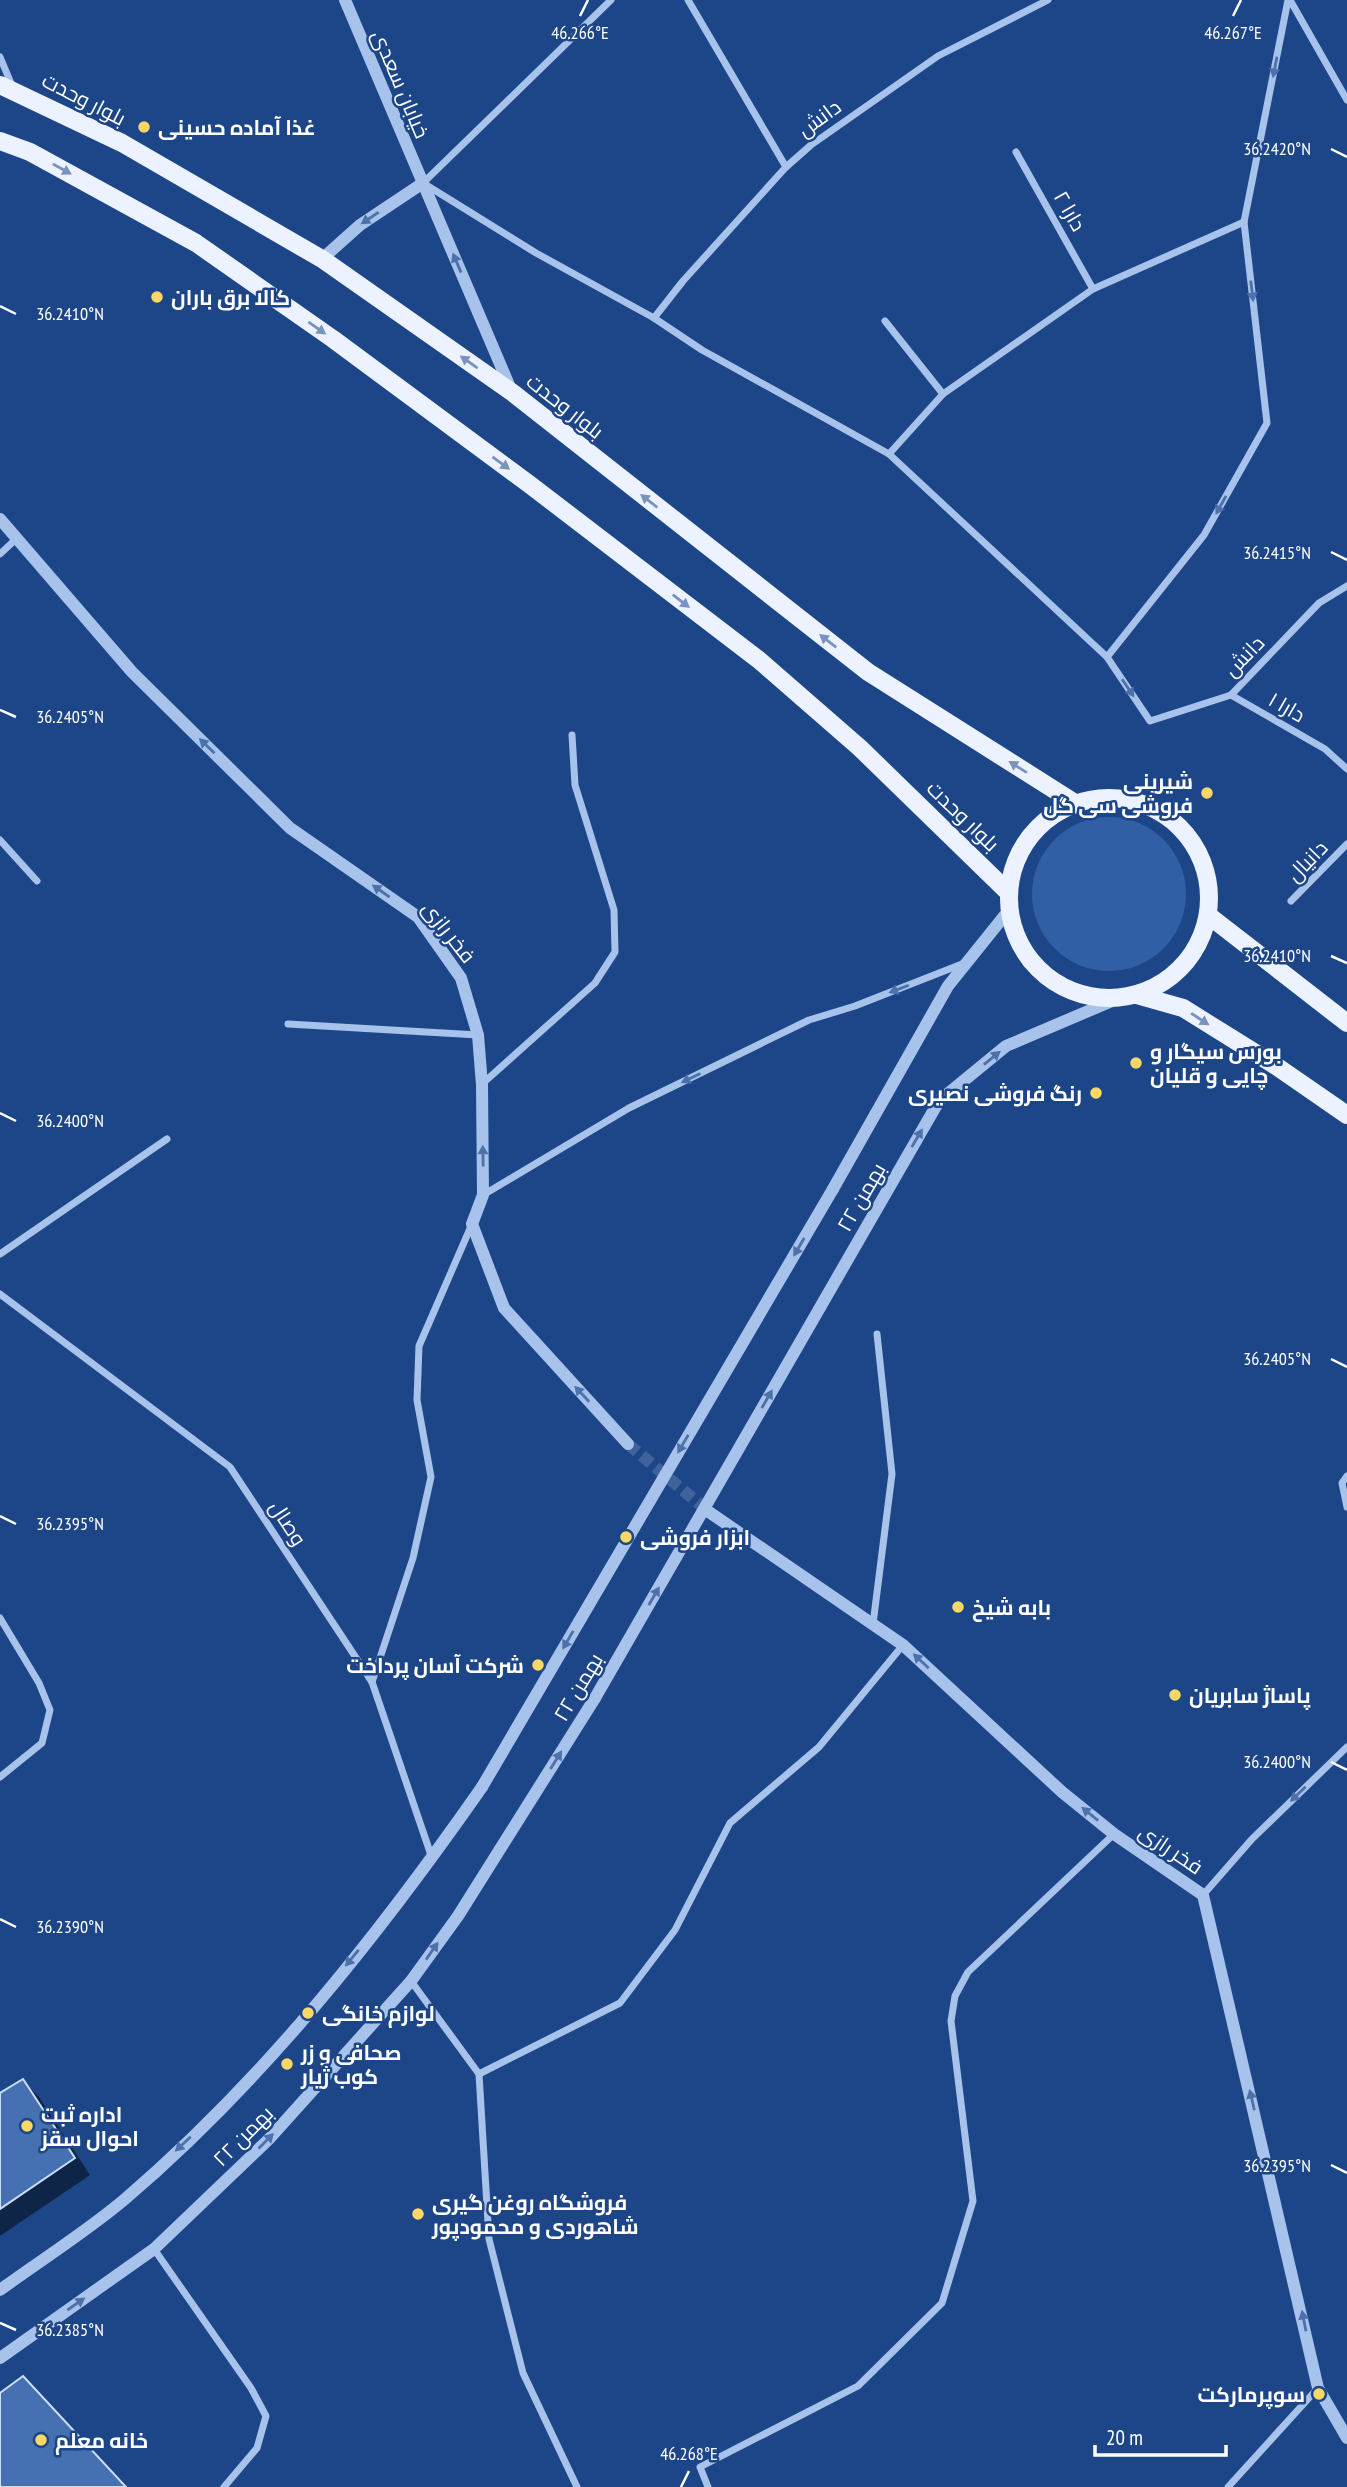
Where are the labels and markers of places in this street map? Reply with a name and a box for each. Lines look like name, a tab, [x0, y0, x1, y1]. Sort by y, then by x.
place label: غذا آماده حسینی	[158, 114, 316, 141]
marker: غذا آماده حسینی	[136, 119, 152, 135]
place label: کالا برق باران	[171, 284, 290, 311]
marker: کالا برق باران	[149, 289, 165, 305]
place label: شیرینی فروشی سی گل	[1043, 768, 1193, 819]
marker: شیرینی فروشی سی گل	[1199, 785, 1215, 801]
place label: بورس سیگار و چایی و قلیان	[1150, 1038, 1282, 1091]
marker: بورس سیگار و چایی و قلیان	[1128, 1055, 1144, 1071]
place label: رنگ فروشی نصیری	[908, 1080, 1082, 1107]
marker: رنگ فروشی نصیری	[1088, 1085, 1104, 1101]
place label: ابزار فروشی	[640, 1524, 750, 1551]
marker: ابزار فروشی	[618, 1529, 634, 1545]
place label: بابه شیخ	[972, 1594, 1051, 1622]
marker: بابه شیخ	[950, 1599, 966, 1615]
place label: شرکت آسان پرداخت	[346, 1652, 524, 1681]
marker: شرکت آسان پرداخت	[530, 1657, 546, 1673]
place label: پاساژ سابریان	[1189, 1682, 1311, 1711]
marker: پاساژ سابریان	[1167, 1687, 1183, 1703]
place label: لوازم خانگی	[322, 2000, 435, 2028]
marker: لوازم خانگی	[300, 2005, 316, 2021]
place label: صحافی و زر کوب ژیار	[300, 2039, 402, 2090]
marker: صحافی و زر کوب ژیار	[279, 2056, 295, 2072]
place label: اداره ثبت احوال سقز	[40, 2101, 139, 2152]
marker: اداره ثبت احوال سقز	[19, 2118, 35, 2134]
place label: فروشگاه روغن گیری شاهوردی و محمودپور	[431, 2189, 639, 2242]
marker: فروشگاه روغن گیری شاهوردی و محمودپور	[410, 2206, 426, 2222]
place label: سوپرمارکت	[1198, 2381, 1305, 2410]
marker: سوپرمارکت	[1311, 2386, 1327, 2402]
place label: خانه معلم	[55, 2427, 148, 2455]
marker: خانه معلم	[33, 2432, 49, 2448]

